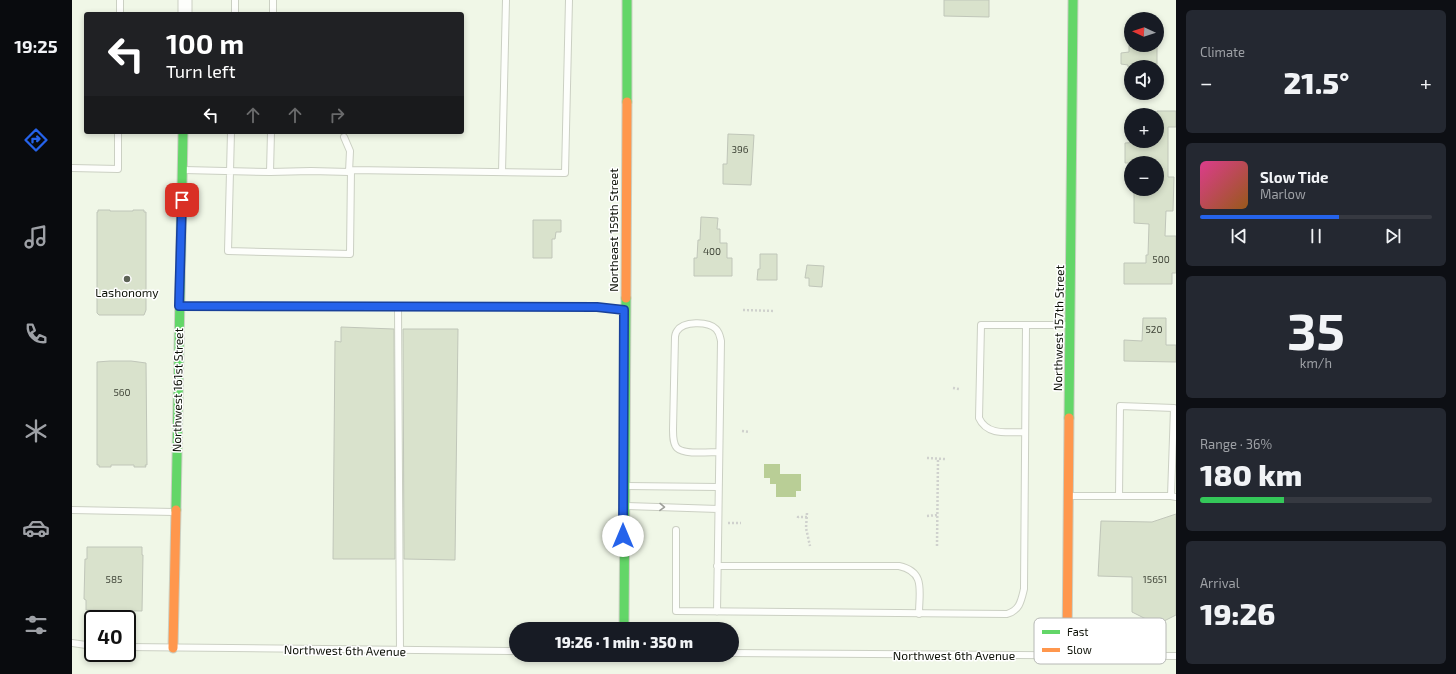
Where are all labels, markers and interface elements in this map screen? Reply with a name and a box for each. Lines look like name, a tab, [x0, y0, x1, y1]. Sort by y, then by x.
north arrow	[1124, 12, 1164, 52]
map controls	[1124, 12, 1164, 196]
text: 100 m	[166, 26, 244, 60]
icon: left	[100, 28, 152, 80]
text: 19:25	[14, 35, 58, 57]
text: Climate	[1200, 44, 1245, 60]
text: Turn left	[166, 60, 236, 82]
button: sound	[1124, 60, 1164, 100]
text: 21.5°	[1284, 64, 1349, 100]
text: −	[1200, 69, 1213, 95]
text: +	[1420, 69, 1432, 95]
icon: left	[200, 104, 222, 126]
icon: ahead	[242, 104, 264, 126]
icon: ahead	[284, 104, 306, 126]
icon: right	[326, 104, 348, 126]
button: +	[1124, 108, 1164, 148]
icon: directions	[22, 126, 50, 154]
house number: 396	[732, 143, 749, 155]
button: −	[1124, 156, 1164, 196]
street label: Northeast 159th Street	[606, 168, 620, 292]
text: Slow Tide	[1260, 168, 1328, 186]
pin	[165, 183, 199, 217]
text: Marlow	[1260, 186, 1306, 202]
icon: arrive	[171, 189, 193, 211]
icon: music	[22, 223, 50, 251]
icon: previous	[1228, 225, 1250, 247]
icon: pause	[1305, 225, 1327, 247]
icon: next	[1382, 225, 1404, 247]
house number: 400	[703, 245, 721, 257]
house number: 500	[1152, 253, 1170, 265]
street label: Northwest 157th Street	[1050, 264, 1066, 391]
marker: Lashonomy	[122, 274, 132, 284]
place label: Lashonomy	[95, 285, 159, 299]
text: 35	[1287, 298, 1345, 360]
icon: phone	[22, 320, 50, 348]
house number: 520	[1145, 323, 1163, 335]
street label: Northwest 161st Street	[169, 327, 185, 452]
text: km/h	[1300, 355, 1332, 371]
house number: 560	[113, 386, 131, 398]
icon: climate	[22, 417, 50, 445]
text: Range · 36%	[1200, 436, 1272, 452]
text: 180 km	[1200, 456, 1302, 492]
one-way arrow	[659, 503, 665, 511]
icon: car	[22, 514, 50, 542]
position arrow	[602, 515, 644, 557]
house number: 585	[106, 573, 122, 585]
house number: 15651	[1143, 573, 1167, 585]
text: Arrival	[1200, 575, 1240, 591]
text: 19:26	[1200, 595, 1275, 631]
speed limit sign: 40	[84, 610, 136, 662]
icon: filters	[22, 611, 50, 639]
legend	[1034, 618, 1166, 664]
text: Fast	[1067, 625, 1089, 638]
text: 19:26 · 1 min · 350 m	[555, 633, 693, 651]
street label: Northwest 6th Avenue	[284, 642, 406, 658]
text: Slow	[1067, 643, 1092, 656]
street label: Northwest 6th Avenue	[893, 648, 1015, 662]

